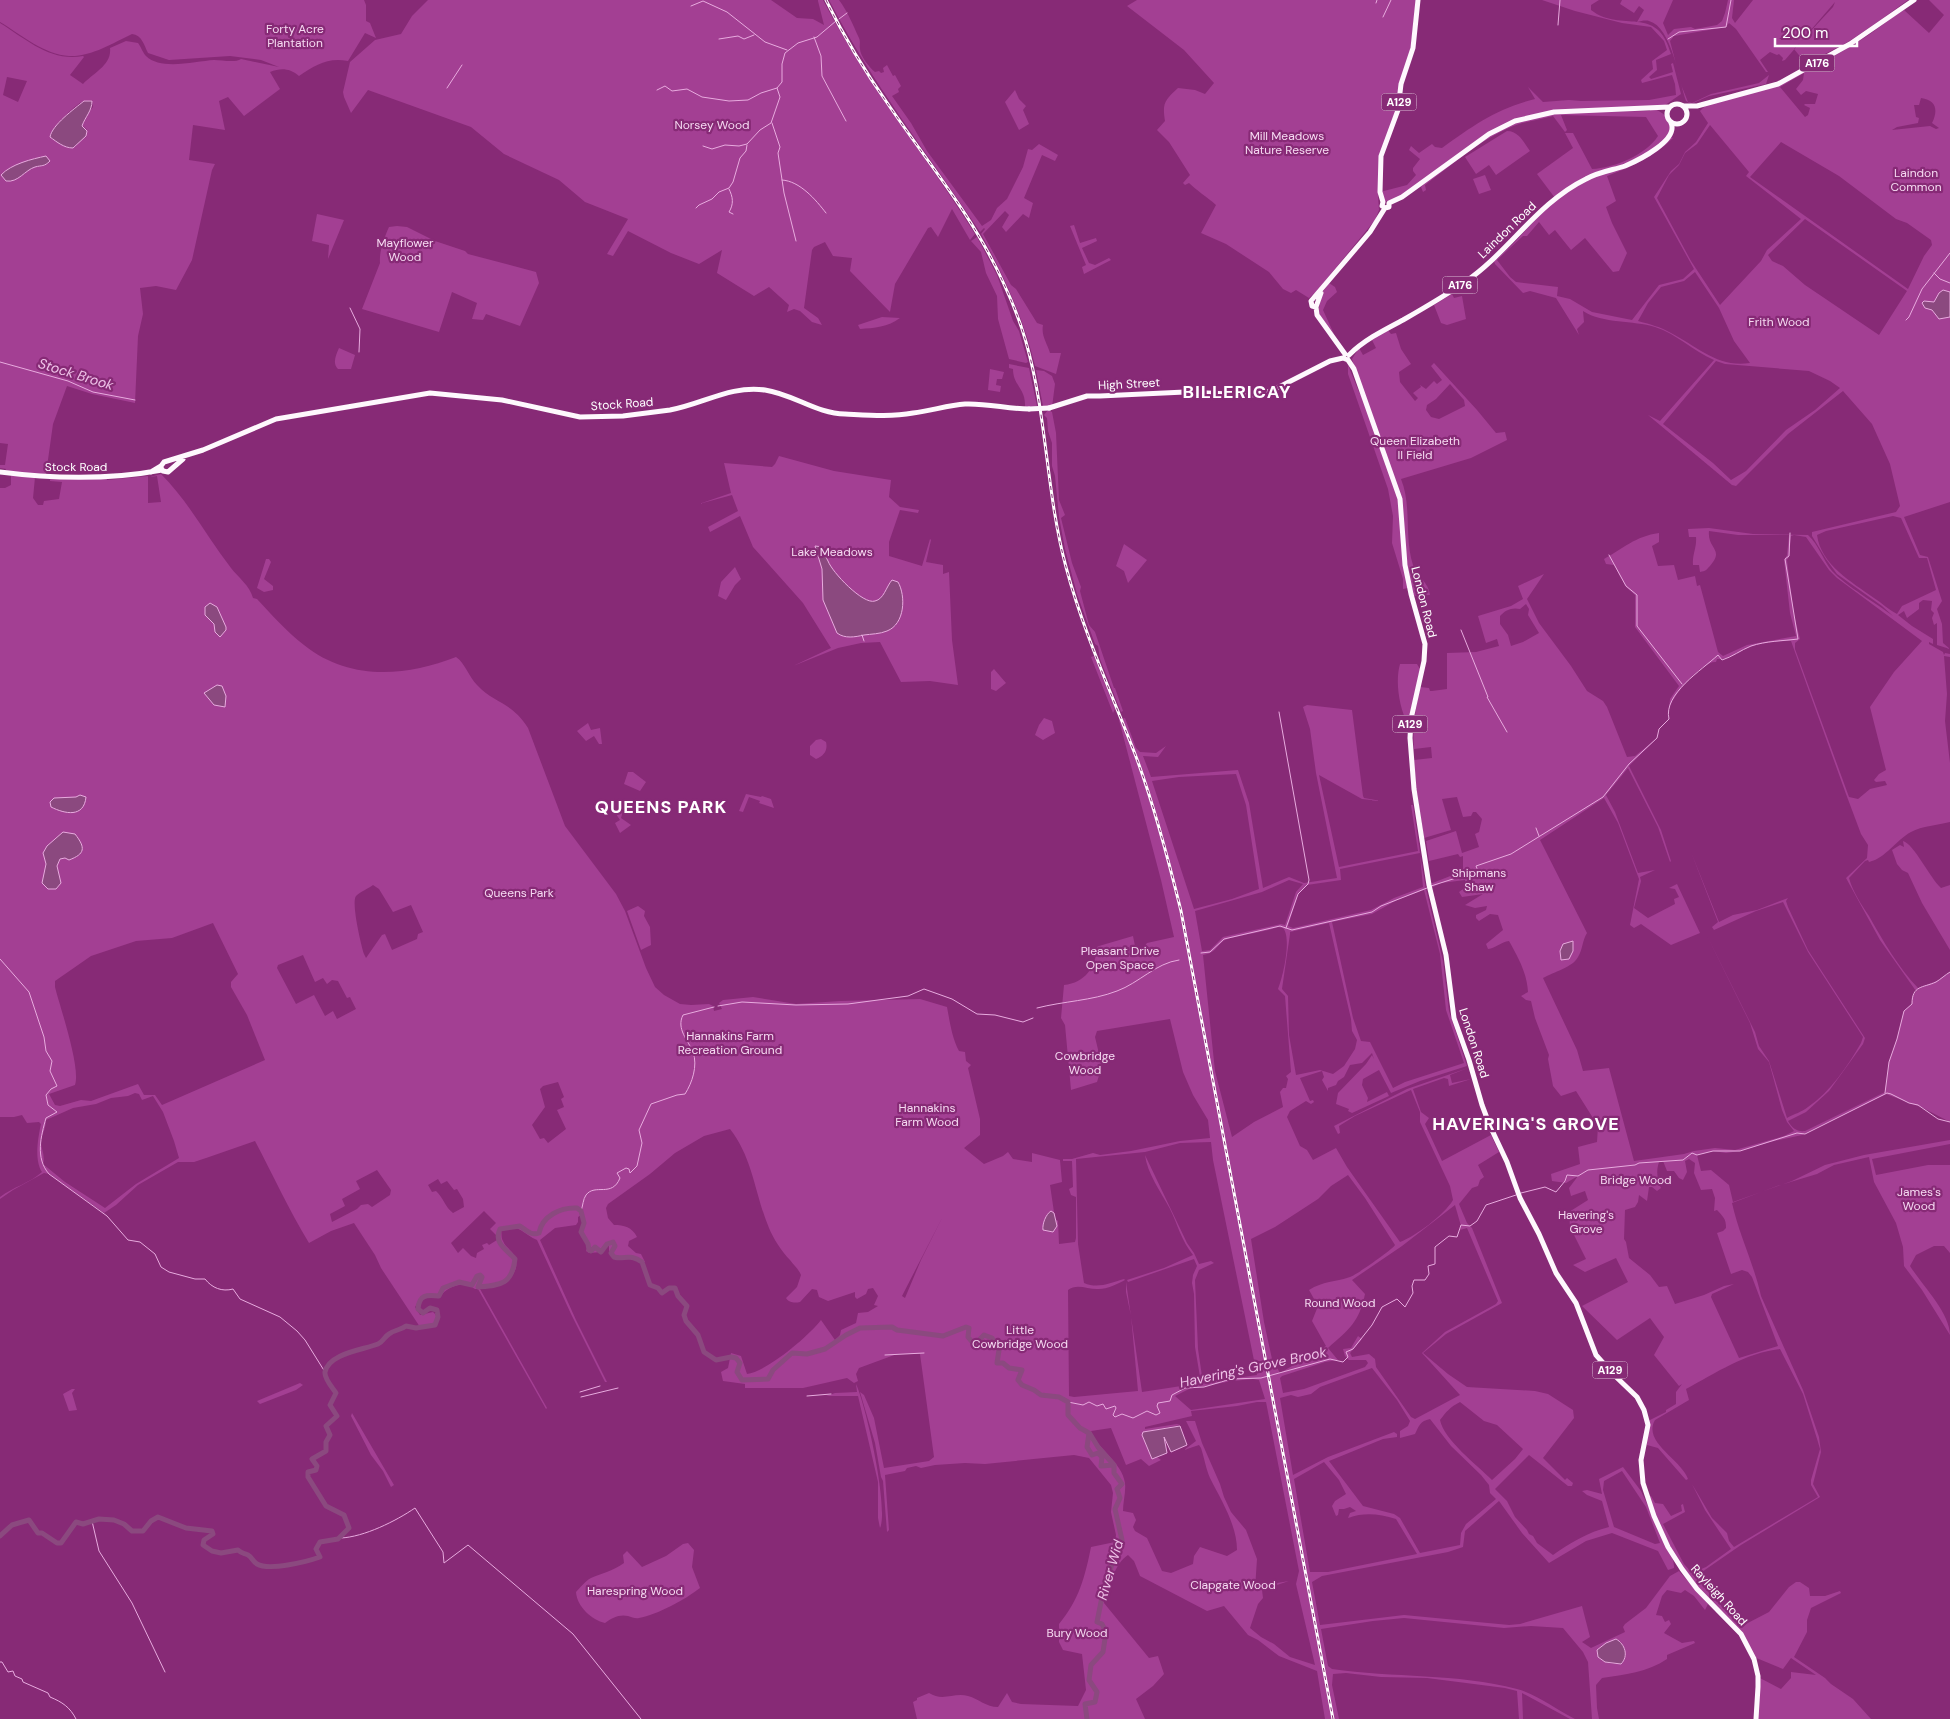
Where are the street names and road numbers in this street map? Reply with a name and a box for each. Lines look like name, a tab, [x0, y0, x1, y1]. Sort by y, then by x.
road number: A176	[1800, 54, 1834, 72]
road number: A129	[1382, 94, 1416, 110]
street label: Laindon Road	[1474, 198, 1540, 262]
road number: A176	[1442, 276, 1478, 294]
street label: High Street	[1098, 374, 1161, 394]
street label: Stock Road	[590, 394, 654, 414]
street label: Stock Road	[45, 459, 107, 475]
street label: London Road	[1407, 565, 1441, 639]
road number: A129	[1392, 716, 1428, 732]
street label: London Road	[1455, 1006, 1493, 1080]
road number: A129	[1592, 1362, 1628, 1378]
street label: Rayleigh Road	[1687, 1561, 1751, 1629]

